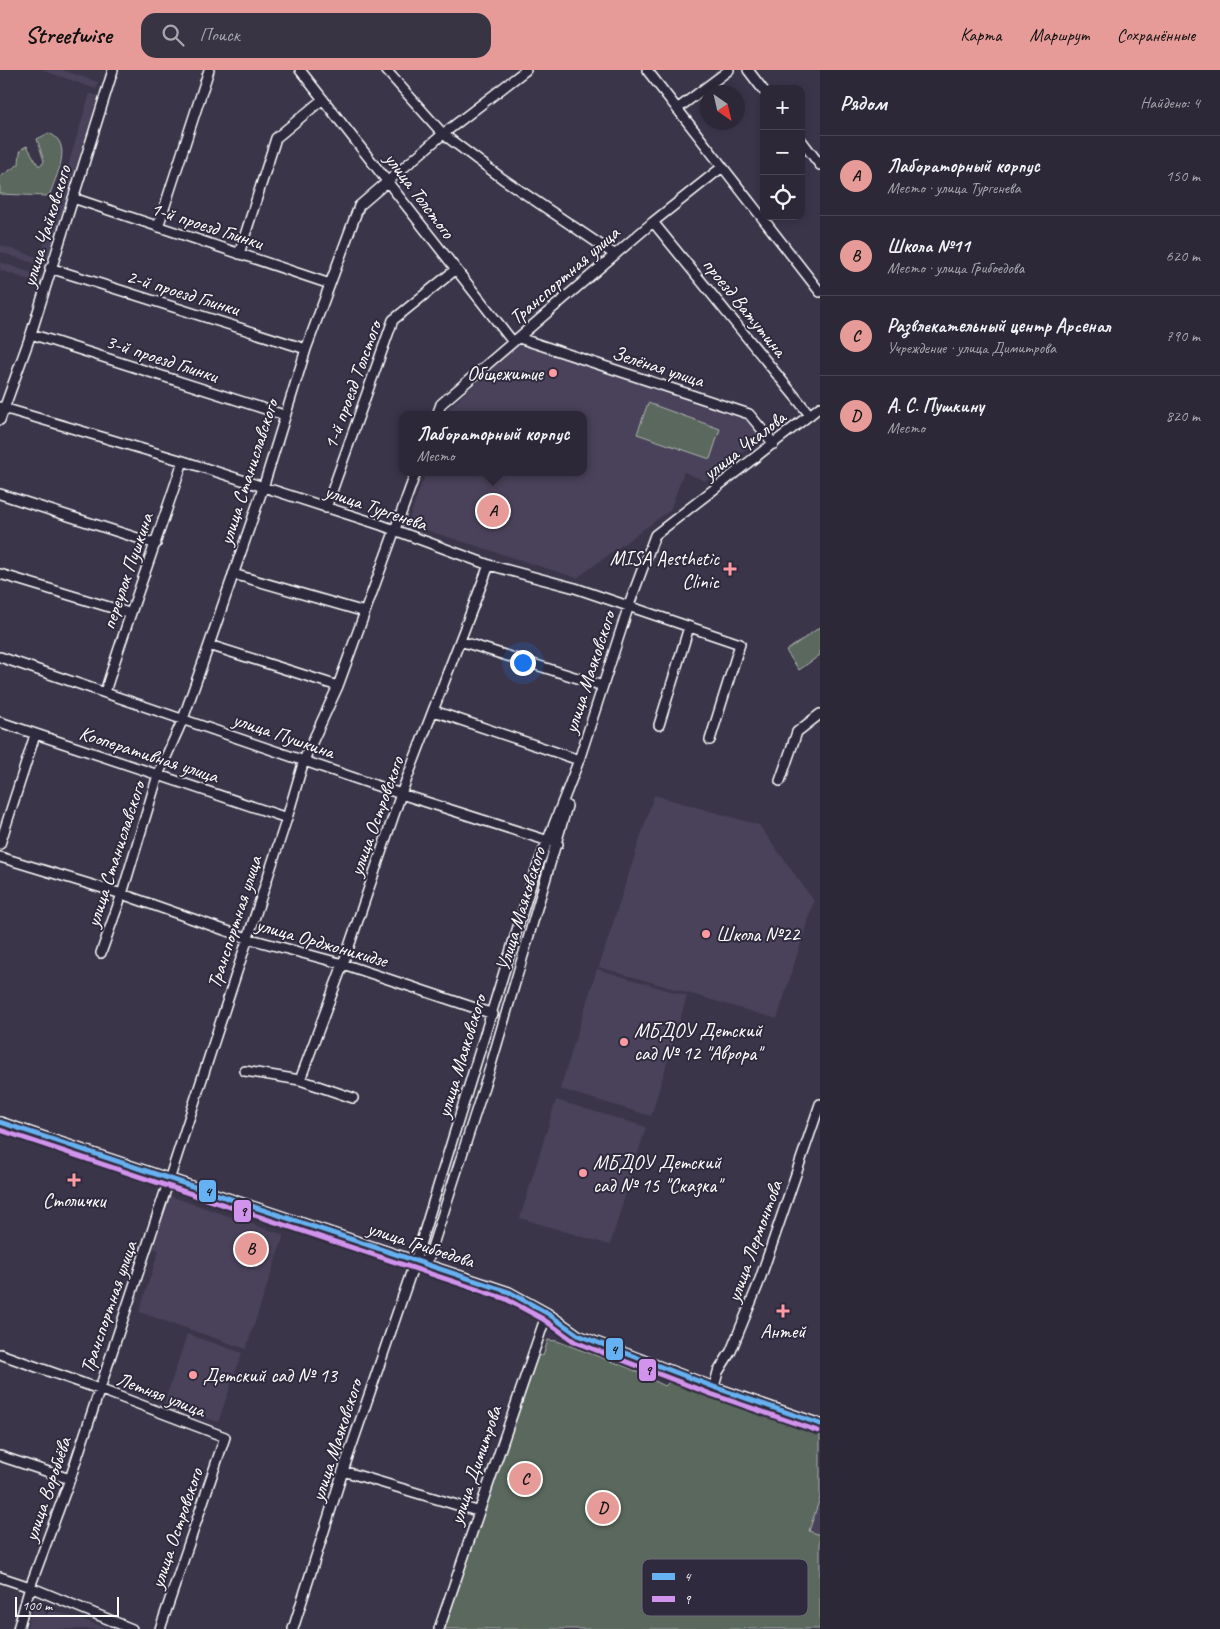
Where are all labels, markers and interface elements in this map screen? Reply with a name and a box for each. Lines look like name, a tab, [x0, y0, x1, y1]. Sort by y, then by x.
search box	[141, 13, 491, 58]
text: Streetwise	[25, 20, 111, 50]
icon: search	[159, 21, 187, 49]
text: Поиск	[199, 23, 240, 47]
text: Карта	[960, 24, 1001, 46]
text: Маршрут	[1029, 24, 1089, 46]
text: Сохранённые	[1117, 24, 1195, 46]
north arrow	[700, 85, 745, 130]
map controls	[760, 85, 805, 220]
button: +	[760, 85, 805, 130]
text: Рядом	[840, 90, 887, 116]
text: Найдено: 4	[1140, 93, 1200, 113]
button: −	[760, 130, 805, 175]
street label: улица Толстого	[378, 146, 461, 244]
text: Лабораторный корпус	[887, 154, 1040, 178]
street label: улица Чайковского	[16, 162, 77, 291]
text: A	[852, 166, 860, 186]
text: 150 m	[1166, 166, 1200, 186]
button: locate	[760, 175, 805, 220]
text: Место · улица Тургенева	[887, 178, 1021, 198]
street label: 1-й проезд Глинки	[148, 196, 268, 256]
street label: Транспортная улица	[504, 220, 626, 330]
text: Школа №11	[887, 234, 970, 258]
text: B	[852, 246, 860, 266]
text: 620 m	[1166, 246, 1200, 266]
street label: проезд Ватутина	[697, 253, 793, 363]
text: Место · улица Грибоедова	[887, 258, 1024, 278]
street label: 2-й проезд Глинки	[123, 263, 244, 322]
text: Развлекательный центр Арсенал	[887, 314, 1111, 338]
street label: 1-й проезд Толстого	[318, 316, 388, 453]
text: C	[852, 326, 860, 346]
text: 790 m	[1166, 326, 1200, 346]
street label: 3-й проезд Глинки	[103, 329, 223, 389]
text: Учреждение · улица Димитрова	[887, 338, 1056, 358]
street label: Зелёная улица	[609, 340, 709, 394]
place label: Общежитие	[467, 361, 544, 386]
marker: Общежитие	[547, 367, 559, 379]
street label: улица Станиславского	[213, 394, 284, 549]
text: А. С. Пушкину	[887, 394, 984, 418]
street label: улица Чкалова	[697, 404, 792, 486]
text: D	[851, 406, 861, 426]
text: 820 m	[1166, 406, 1200, 426]
popup	[399, 411, 587, 476]
text: Место	[887, 418, 925, 438]
text: Лабораторный корпус	[417, 422, 569, 446]
text: Место	[417, 446, 454, 466]
street label: улица Тургенева	[320, 478, 431, 537]
pin: A	[477, 492, 509, 530]
street label: переулок Пушкина	[96, 509, 159, 633]
place label: MISA Aesthetic Clinic	[610, 546, 720, 594]
marker: MISA Aesthetic Clinic	[723, 562, 737, 576]
street label: улица Маяковского	[558, 606, 622, 737]
your location	[510, 650, 536, 676]
street label: улица Пушкина	[229, 706, 339, 765]
street label: Кооперативная улица	[76, 720, 223, 789]
street label: улица Островского	[343, 752, 410, 880]
street label: улица Станиславского	[80, 776, 151, 931]
street label: Улица Маяковского	[490, 843, 551, 974]
street label: Транспортная улица	[201, 851, 268, 992]
street label: улица Орджоникидзе	[252, 912, 392, 974]
place label: Школа №22	[716, 922, 801, 947]
marker: Школа №22	[700, 928, 712, 940]
street label: улица Маяковского	[431, 990, 493, 1122]
place label: МБДОУ Детский сад № 12 "Аврора"	[634, 1018, 765, 1066]
marker: МБДОУ Детский сад № 12 "Аврора"	[618, 1036, 630, 1048]
place label: МБДОУ Детский сад № 15 "Сказка"	[593, 1150, 725, 1198]
marker: МБДОУ Детский сад № 15 "Сказка"	[577, 1167, 589, 1179]
marker: Столички	[68, 1174, 80, 1186]
street label: улица Лермонтова	[721, 1176, 788, 1306]
line badge: 4	[198, 1179, 217, 1203]
text: 4	[205, 1183, 213, 1200]
place label: Столички	[43, 1188, 107, 1213]
line badge: 9	[233, 1199, 252, 1223]
text: 9	[240, 1203, 248, 1220]
street label: улица Грибоедова	[363, 1215, 479, 1274]
pin: B	[235, 1230, 267, 1268]
street label: Транспортная улица	[74, 1237, 143, 1377]
marker: Антей	[777, 1305, 789, 1317]
place label: Антей	[760, 1319, 807, 1344]
line badge: 4	[605, 1337, 624, 1361]
text: 4	[611, 1341, 619, 1358]
line badge: 9	[638, 1358, 657, 1382]
text: 9	[645, 1362, 653, 1379]
place label: Детский сад № 13	[203, 1363, 339, 1388]
street label: Летняя улица	[113, 1366, 210, 1423]
marker: Детский сад № 13	[187, 1369, 199, 1381]
street label: улица Маяковского	[305, 1374, 369, 1505]
street label: улица Димитрова	[443, 1401, 508, 1529]
street label: улица Воробьёва	[18, 1433, 77, 1545]
pin: C	[509, 1460, 541, 1498]
street label: улица Островского	[144, 1464, 209, 1592]
pin: D	[587, 1489, 619, 1527]
legend	[642, 1559, 808, 1616]
text: 4	[684, 1568, 692, 1585]
text: 9	[684, 1591, 692, 1608]
scale bar	[15, 1594, 119, 1617]
text: 100 m	[22, 1597, 52, 1614]

